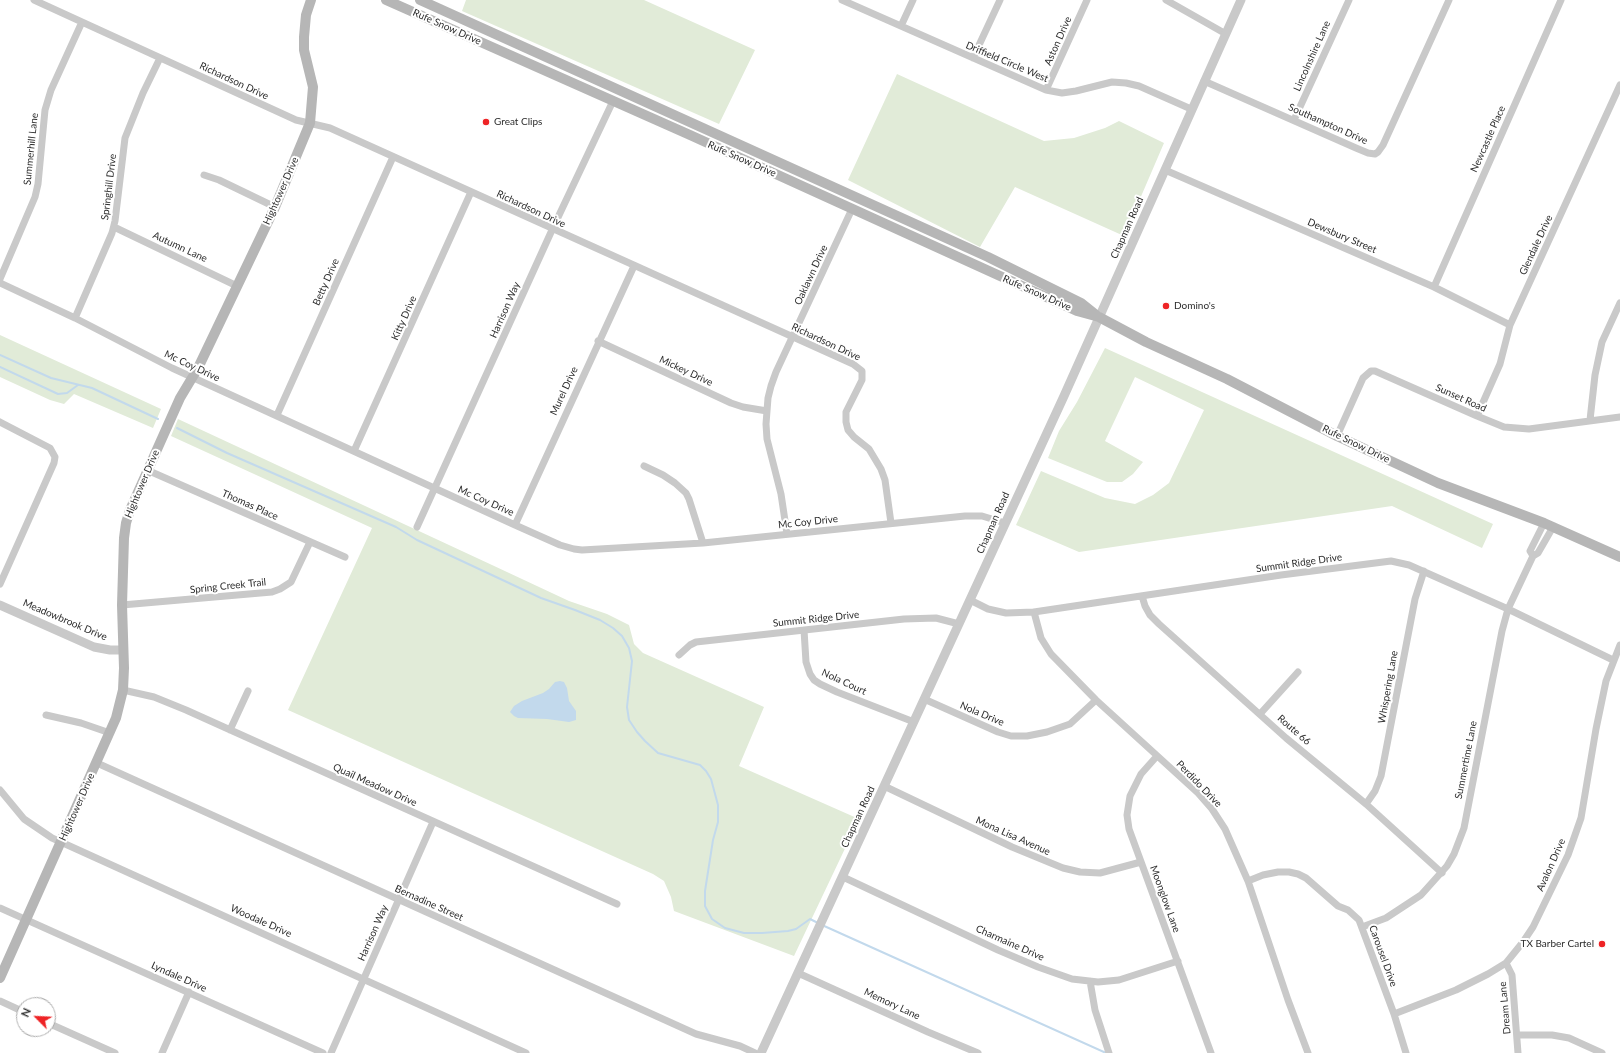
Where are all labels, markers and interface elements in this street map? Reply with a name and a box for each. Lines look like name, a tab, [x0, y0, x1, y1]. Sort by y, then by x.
street label: Rufe Snow Drive	[411, 7, 483, 47]
street label: Aston Drive	[1042, 15, 1074, 67]
street label: Lincolnshire Lane	[1291, 19, 1333, 93]
street label: Driffield Circle West	[964, 39, 1050, 85]
street label: Richardson Drive	[198, 60, 270, 102]
street label: Southampton Drive	[1286, 101, 1370, 147]
street label: Newcastle Place	[1468, 104, 1508, 174]
street label: Summerhill Lane	[21, 112, 41, 186]
place label: Great Clips	[494, 116, 542, 128]
marker: Great Clips	[481, 117, 491, 127]
street label: Rufe Snow Drive	[706, 139, 778, 179]
street label: Springhill Drive	[99, 153, 119, 221]
street label: Hightower Drive	[261, 155, 301, 227]
street label: Richardson Drive	[495, 188, 567, 230]
street label: Chapman Road	[1108, 195, 1146, 261]
street label: Glendale Drive	[1517, 213, 1555, 277]
street label: Dewsbury Street	[1306, 216, 1378, 256]
street label: Autumn Lane	[151, 229, 209, 265]
street label: Oaklawn Drive	[792, 243, 830, 307]
street label: Betty Drive	[310, 257, 342, 307]
street label: Rufe Snow Drive	[1001, 273, 1073, 313]
street label: Harrison Way	[487, 280, 523, 340]
street label: Kitty Drive	[389, 294, 419, 342]
place label: Domino's	[1174, 300, 1215, 312]
marker: Domino's	[1161, 301, 1171, 311]
street label: Richardson Drive	[790, 321, 862, 363]
street label: Mc Coy Drive	[162, 348, 222, 384]
street label: Mickey Drive	[657, 353, 715, 389]
street label: Murel Drive	[548, 365, 580, 417]
street label: Sunset Road	[1434, 381, 1488, 415]
street label: Rufe Snow Drive	[1320, 422, 1392, 466]
street label: Hightower Drive	[122, 448, 162, 520]
street label: Mc Coy Drive	[456, 483, 516, 519]
street label: Thomas Place	[220, 487, 280, 523]
street label: Chapman Road	[974, 490, 1012, 556]
street label: Mc Coy Drive	[777, 513, 839, 531]
street label: Summit Ridge Drive	[1255, 551, 1343, 575]
street label: Spring Creek Trail	[189, 576, 267, 596]
street label: Meadowbrook Drive	[21, 597, 109, 643]
street label: Summit Ridge Drive	[772, 608, 860, 630]
street label: Whispering Lane	[1376, 650, 1400, 724]
street label: Nola Court	[820, 666, 868, 698]
street label: Nola Drive	[958, 699, 1006, 729]
street label: Route 66	[1275, 712, 1313, 748]
street label: Summertime Lane	[1453, 720, 1479, 800]
street label: Perdido Drive	[1174, 758, 1224, 810]
street label: Quail Meadow Drive	[331, 761, 419, 809]
street label: Hightower Drive	[57, 771, 97, 843]
street label: Chapman Road	[839, 784, 877, 850]
street label: Mona Lisa Avenue	[974, 814, 1052, 858]
street label: Avalon Drive	[1534, 837, 1568, 893]
street label: Moonglow Lane	[1147, 864, 1183, 934]
street label: Bernadine Street	[393, 883, 465, 923]
street label: Woodale Drive	[229, 902, 293, 940]
street label: Harrison Way	[355, 903, 391, 963]
street label: Charmaine Drive	[974, 923, 1046, 963]
street label: Carousel Drive	[1366, 924, 1400, 988]
place label: TX Barber Cartel	[1520, 938, 1594, 950]
marker: TX Barber Cartel	[1597, 939, 1607, 949]
street label: Lyndale Drive	[149, 959, 209, 995]
street label: Dream Lane	[1497, 981, 1513, 1035]
street label: Memory Lane	[862, 986, 922, 1022]
north arrow	[16, 997, 56, 1037]
text: N	[18, 1006, 33, 1019]

